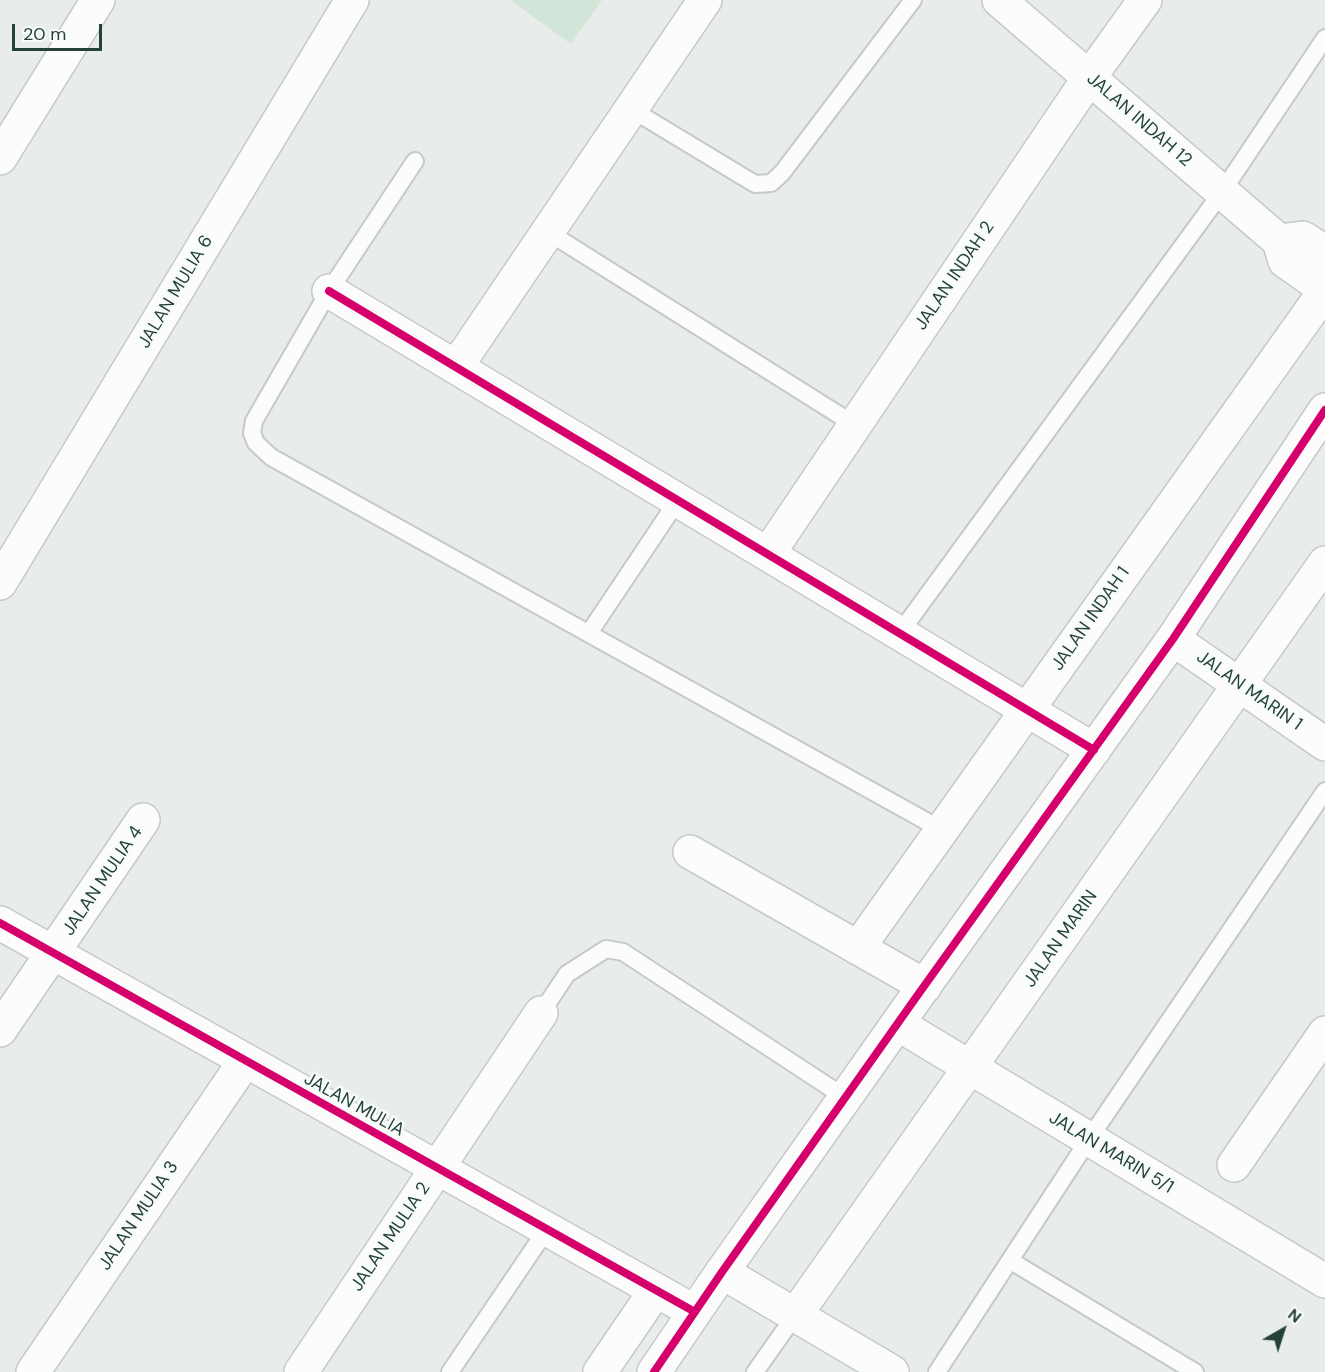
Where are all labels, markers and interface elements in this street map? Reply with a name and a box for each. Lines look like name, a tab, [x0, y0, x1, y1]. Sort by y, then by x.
scale bar	[15, 12, 105, 50]
text: 20 m	[23, 22, 66, 46]
street label: JALAN INDAH 12	[1082, 68, 1196, 172]
street label: JALAN INDAH 2	[911, 217, 999, 335]
street label: JALAN MULIA 6	[134, 232, 218, 352]
street label: JALAN INDAH 1	[1047, 563, 1135, 675]
street label: JALAN MARIN 1	[1192, 647, 1306, 735]
street label: JALAN MULIA 4	[58, 822, 148, 940]
street label: JALAN MARIN	[1020, 886, 1102, 992]
street label: JALAN MULIA	[300, 1068, 408, 1142]
street label: JALAN MARIN 5/1	[1045, 1107, 1177, 1199]
street label: JALAN MULIA 3	[95, 1157, 183, 1275]
street label: JALAN MULIA 2	[347, 1178, 435, 1296]
north arrow	[1253, 1300, 1313, 1360]
text: N	[1283, 1304, 1306, 1327]

